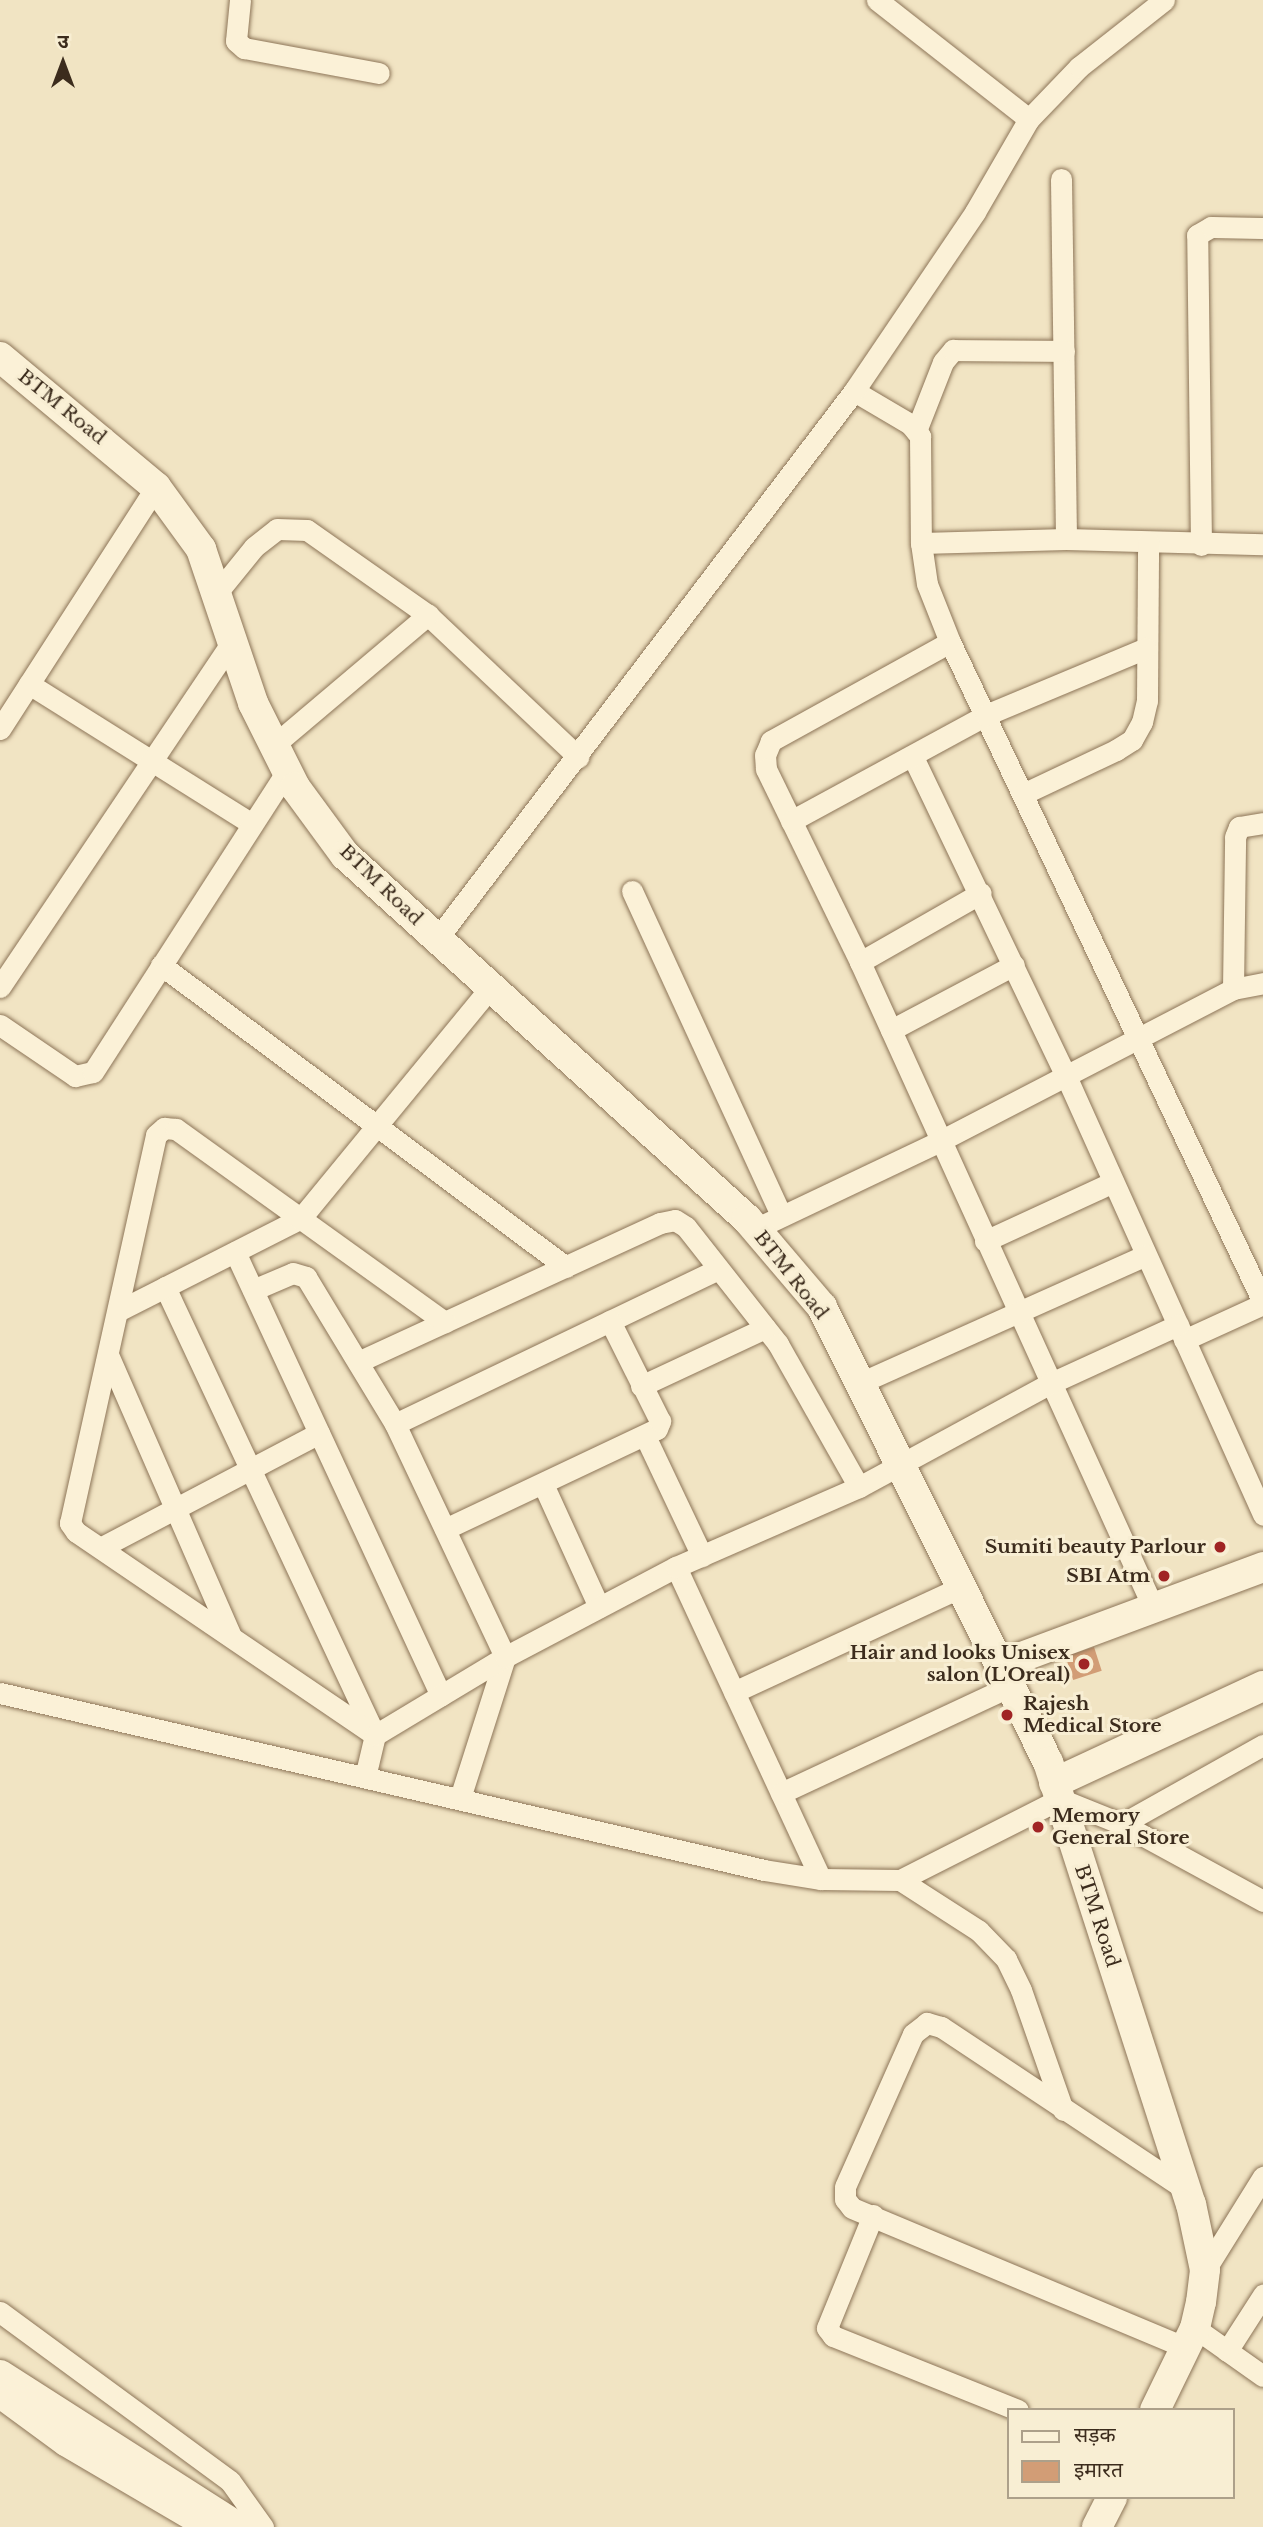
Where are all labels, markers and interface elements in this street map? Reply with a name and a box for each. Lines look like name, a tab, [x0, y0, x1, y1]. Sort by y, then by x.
north arrow	[28, 28, 98, 98]
text: उ	[57, 30, 69, 53]
street label: BTM Road	[14, 365, 110, 449]
street label: BTM Road	[335, 840, 427, 930]
street label: BTM Road	[749, 1226, 833, 1324]
place label: Sumiti beauty Parlour	[984, 1536, 1206, 1558]
marker: Sumiti beauty Parlour	[1212, 1539, 1228, 1555]
place label: SBI Atm	[1066, 1565, 1150, 1587]
marker: SBI Atm	[1156, 1568, 1172, 1584]
place label: Hair and looks Unisex salon (L'Oreal)	[849, 1642, 1070, 1686]
marker: Hair and looks Unisex salon (L'Oreal)	[1076, 1656, 1092, 1672]
place label: Rajesh Medical Store	[1023, 1693, 1162, 1737]
marker: Rajesh Medical Store	[997, 1705, 1017, 1725]
place label: Memory General Store	[1052, 1805, 1190, 1849]
marker: Memory General Store	[1030, 1819, 1046, 1835]
street label: BTM Road	[1070, 1862, 1124, 1970]
legend	[1007, 2408, 1235, 2499]
text: सड़क	[1074, 2422, 1116, 2448]
text: इमारत	[1074, 2457, 1123, 2483]

